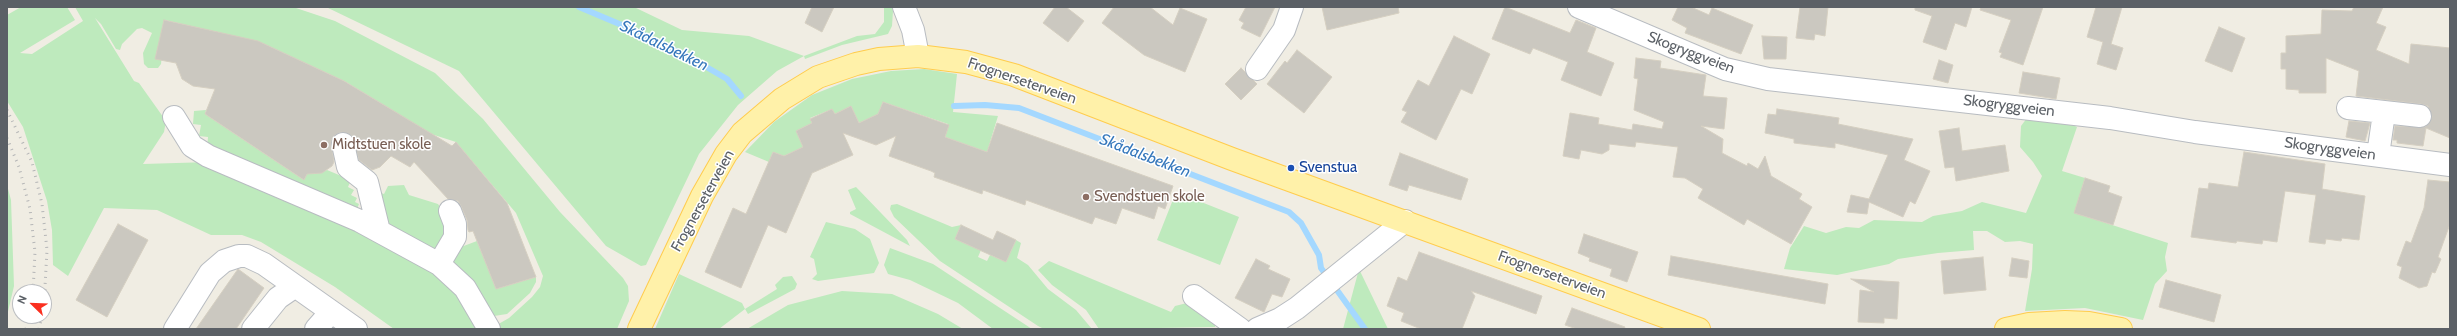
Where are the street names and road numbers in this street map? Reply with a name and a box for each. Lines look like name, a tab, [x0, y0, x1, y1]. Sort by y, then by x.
street label: Skogryggveien	[1645, 28, 1737, 78]
street label: Frognerseterveien	[965, 54, 1079, 108]
street label: Skogryggveien	[1962, 91, 2056, 121]
street label: Skogryggveien	[2283, 134, 2377, 164]
street label: Frognerseterveien	[668, 147, 738, 255]
street label: Frognerseterveien	[1495, 247, 1609, 303]

